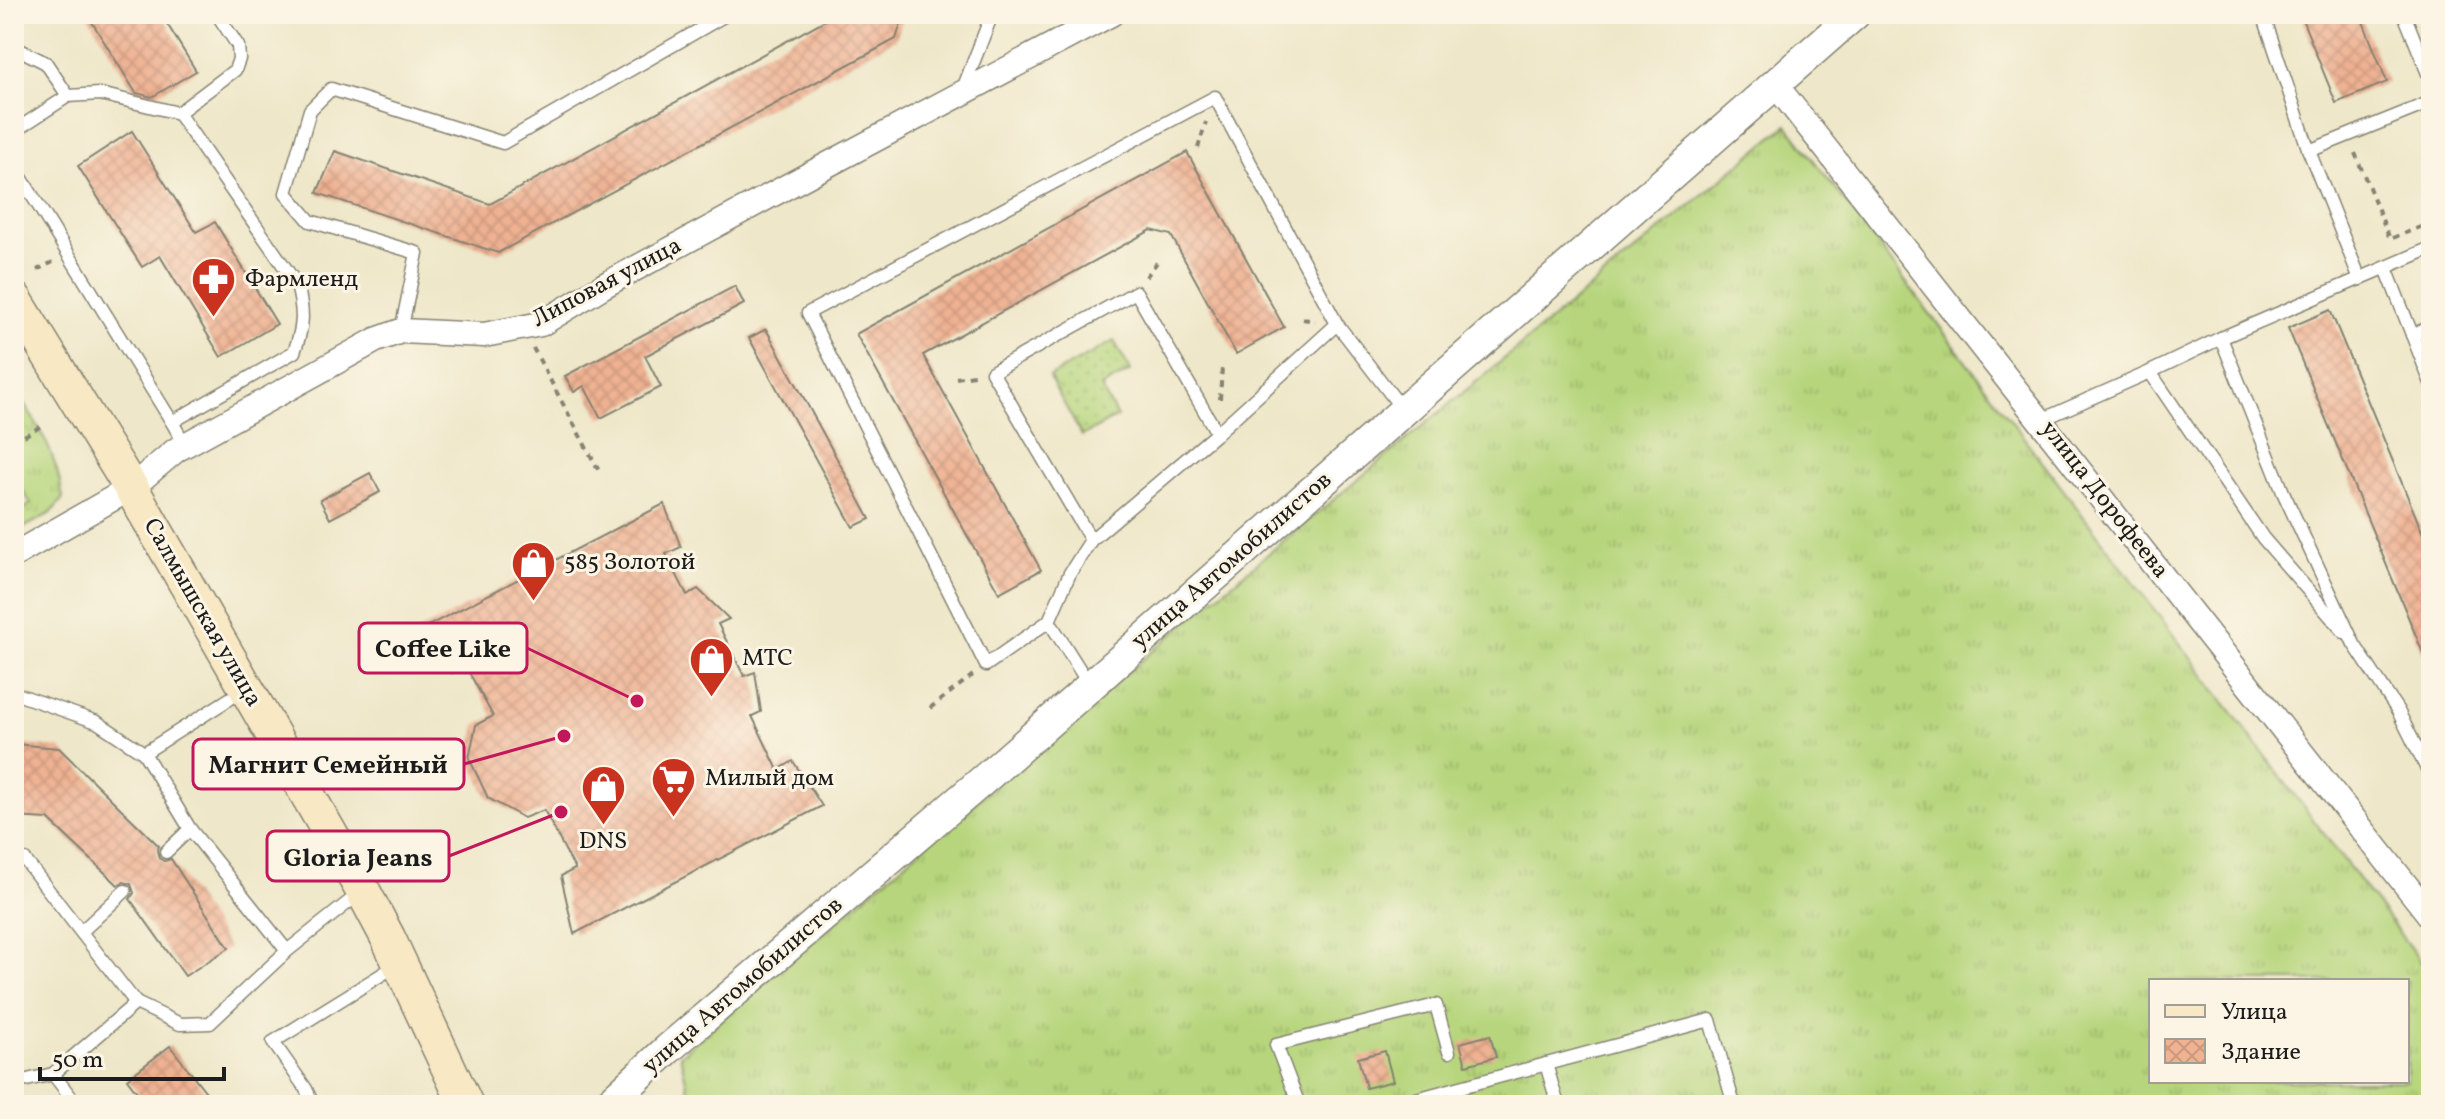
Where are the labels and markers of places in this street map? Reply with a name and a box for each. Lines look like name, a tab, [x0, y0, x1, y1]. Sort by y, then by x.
pharmacy icon: Фармленд	[190, 256, 238, 319]
place label: Фармленд	[245, 263, 358, 297]
shop icon: 585 Золотой	[509, 539, 557, 602]
place label: 585 Золотой	[564, 546, 695, 580]
callout: Coffee Like	[359, 623, 527, 673]
shop icon: МТС	[687, 635, 735, 698]
place label: МТС	[742, 642, 793, 676]
callout: Магнит Семейный	[193, 739, 464, 789]
supermarket icon: Милый дом	[650, 755, 698, 818]
place label: Милый дом	[705, 762, 834, 796]
shop icon: DNS	[579, 764, 627, 827]
place label: DNS	[579, 825, 627, 859]
callout: Gloria Jeans	[267, 831, 449, 881]

